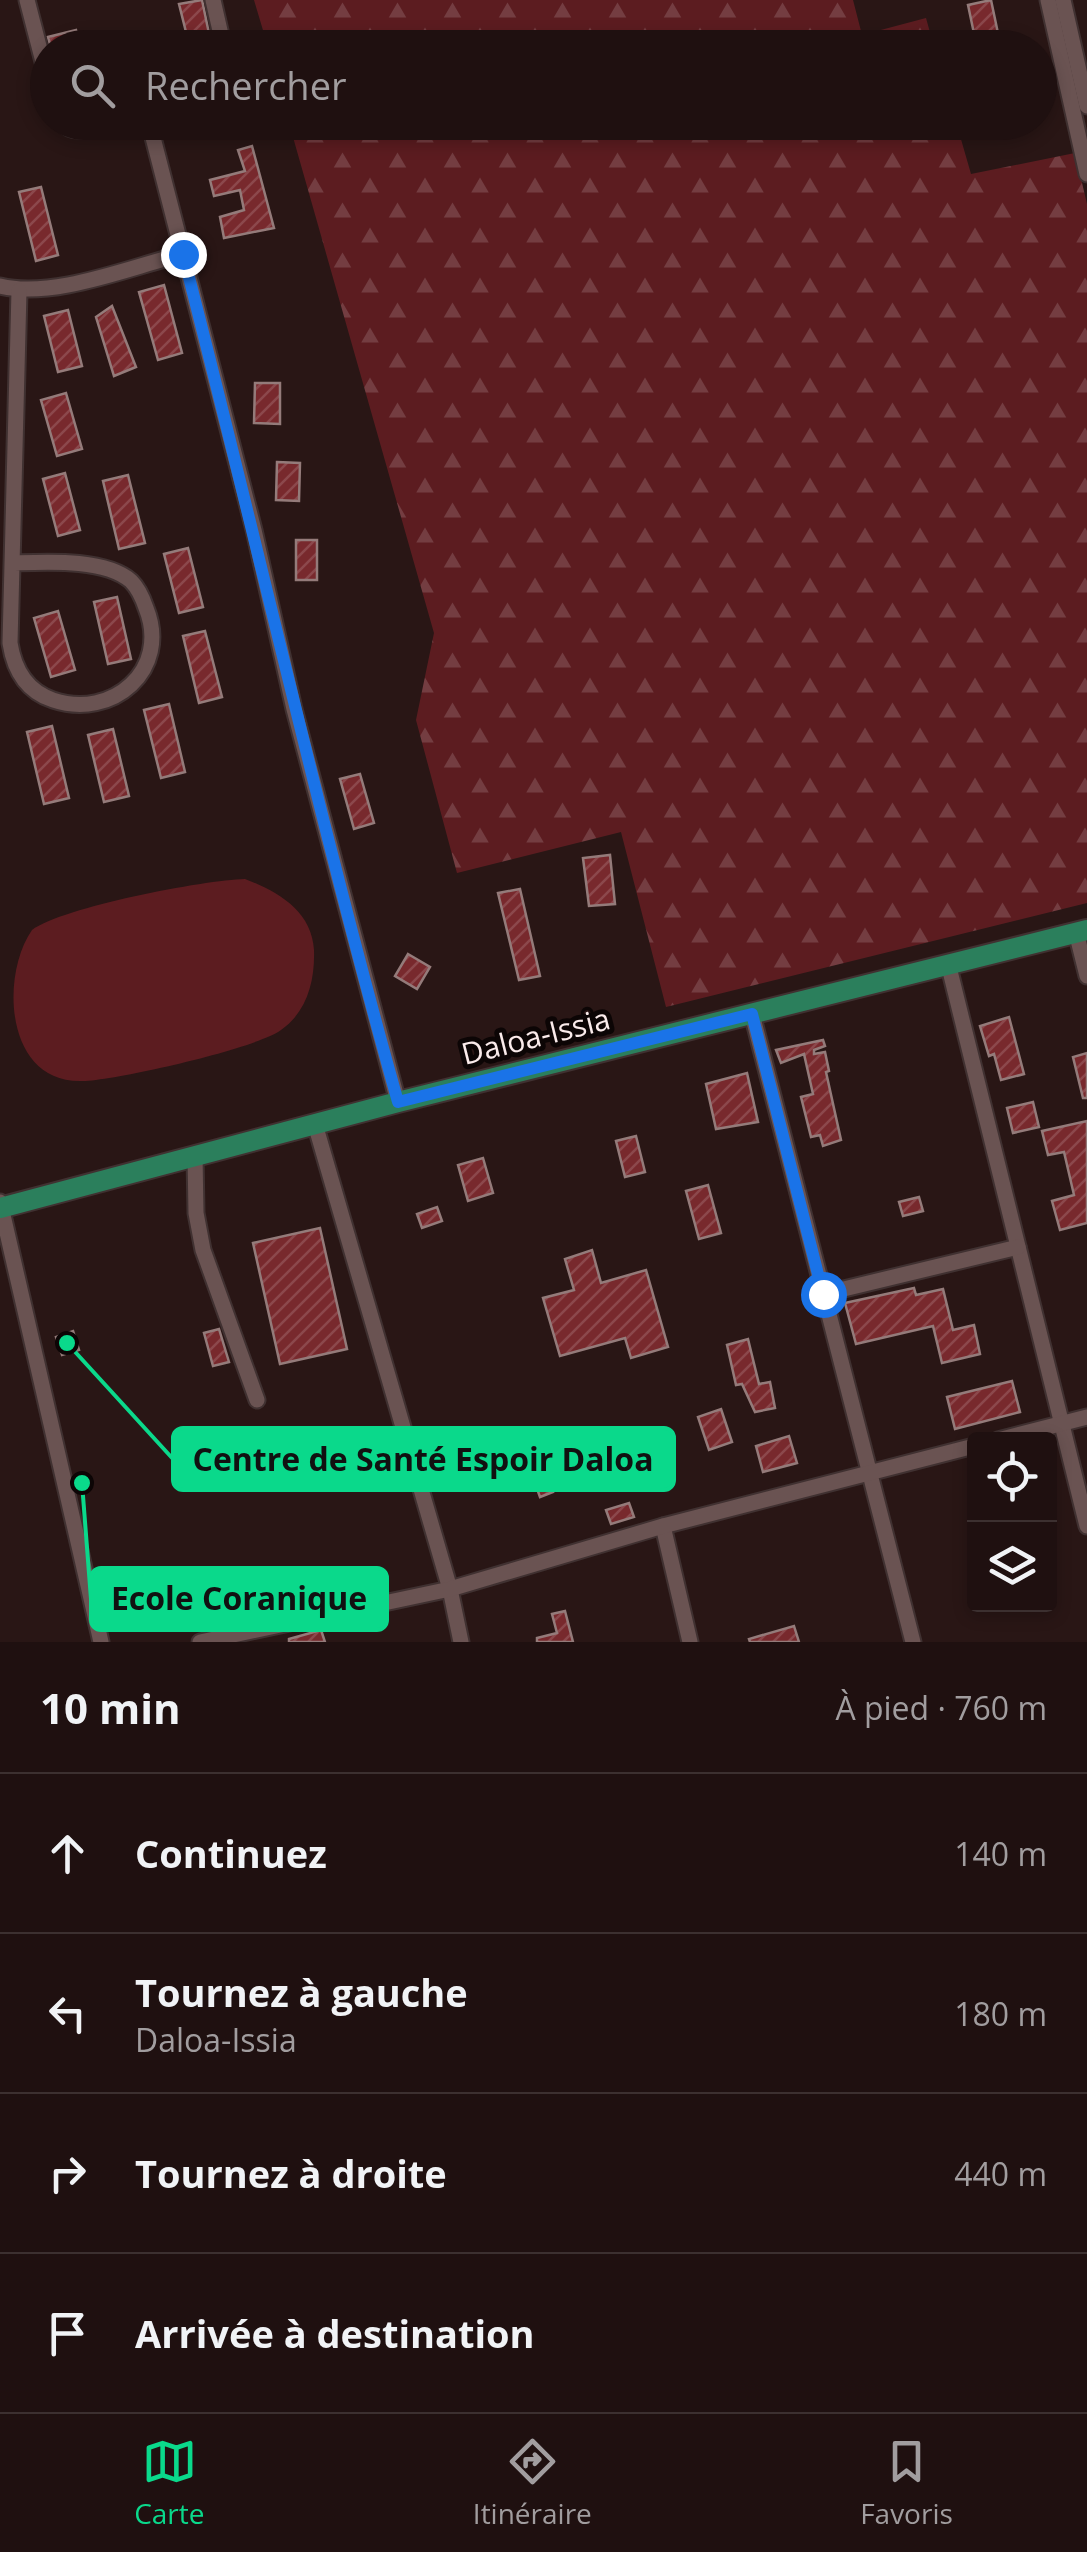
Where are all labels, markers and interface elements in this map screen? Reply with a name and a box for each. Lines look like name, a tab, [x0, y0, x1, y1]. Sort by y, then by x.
search box	[30, 30, 1057, 140]
icon: search	[65, 58, 120, 113]
text: Rechercher	[145, 59, 347, 111]
route end	[161, 232, 207, 278]
street label: Daloa-Issia	[457, 997, 614, 1074]
route start	[801, 1272, 847, 1318]
callout: Centre de Santé Espoir Daloa	[173, 1428, 674, 1490]
map controls	[967, 1432, 1057, 1612]
button: locate	[967, 1432, 1057, 1522]
text: Centre de Santé Espoir Daloa	[193, 1437, 653, 1480]
button: layers	[967, 1522, 1057, 1612]
callout: Ecole Coranique	[91, 1568, 387, 1630]
text: Ecole Coranique	[111, 1576, 367, 1619]
text: 10 min	[40, 1679, 181, 1736]
text: À pied · 760 m	[835, 1686, 1047, 1729]
icon: ahead	[40, 1826, 95, 1881]
text: Continuez	[135, 1827, 327, 1879]
text: 140 m	[954, 1832, 1047, 1875]
text: Tournez à gauche	[135, 1966, 468, 2018]
icon: left	[40, 1986, 95, 2041]
text: 180 m	[954, 1992, 1047, 2035]
text: Daloa-Issia	[135, 2018, 297, 2061]
icon: right	[40, 2146, 95, 2201]
text: Tournez à droite	[135, 2147, 447, 2199]
text: 440 m	[954, 2152, 1047, 2195]
icon: arrive	[40, 2306, 95, 2361]
text: Arrivée à destination	[135, 2307, 535, 2359]
tab: Carte	[134, 2434, 205, 2532]
tab: Itinéraire	[473, 2434, 592, 2532]
tab: Favoris	[860, 2434, 953, 2532]

